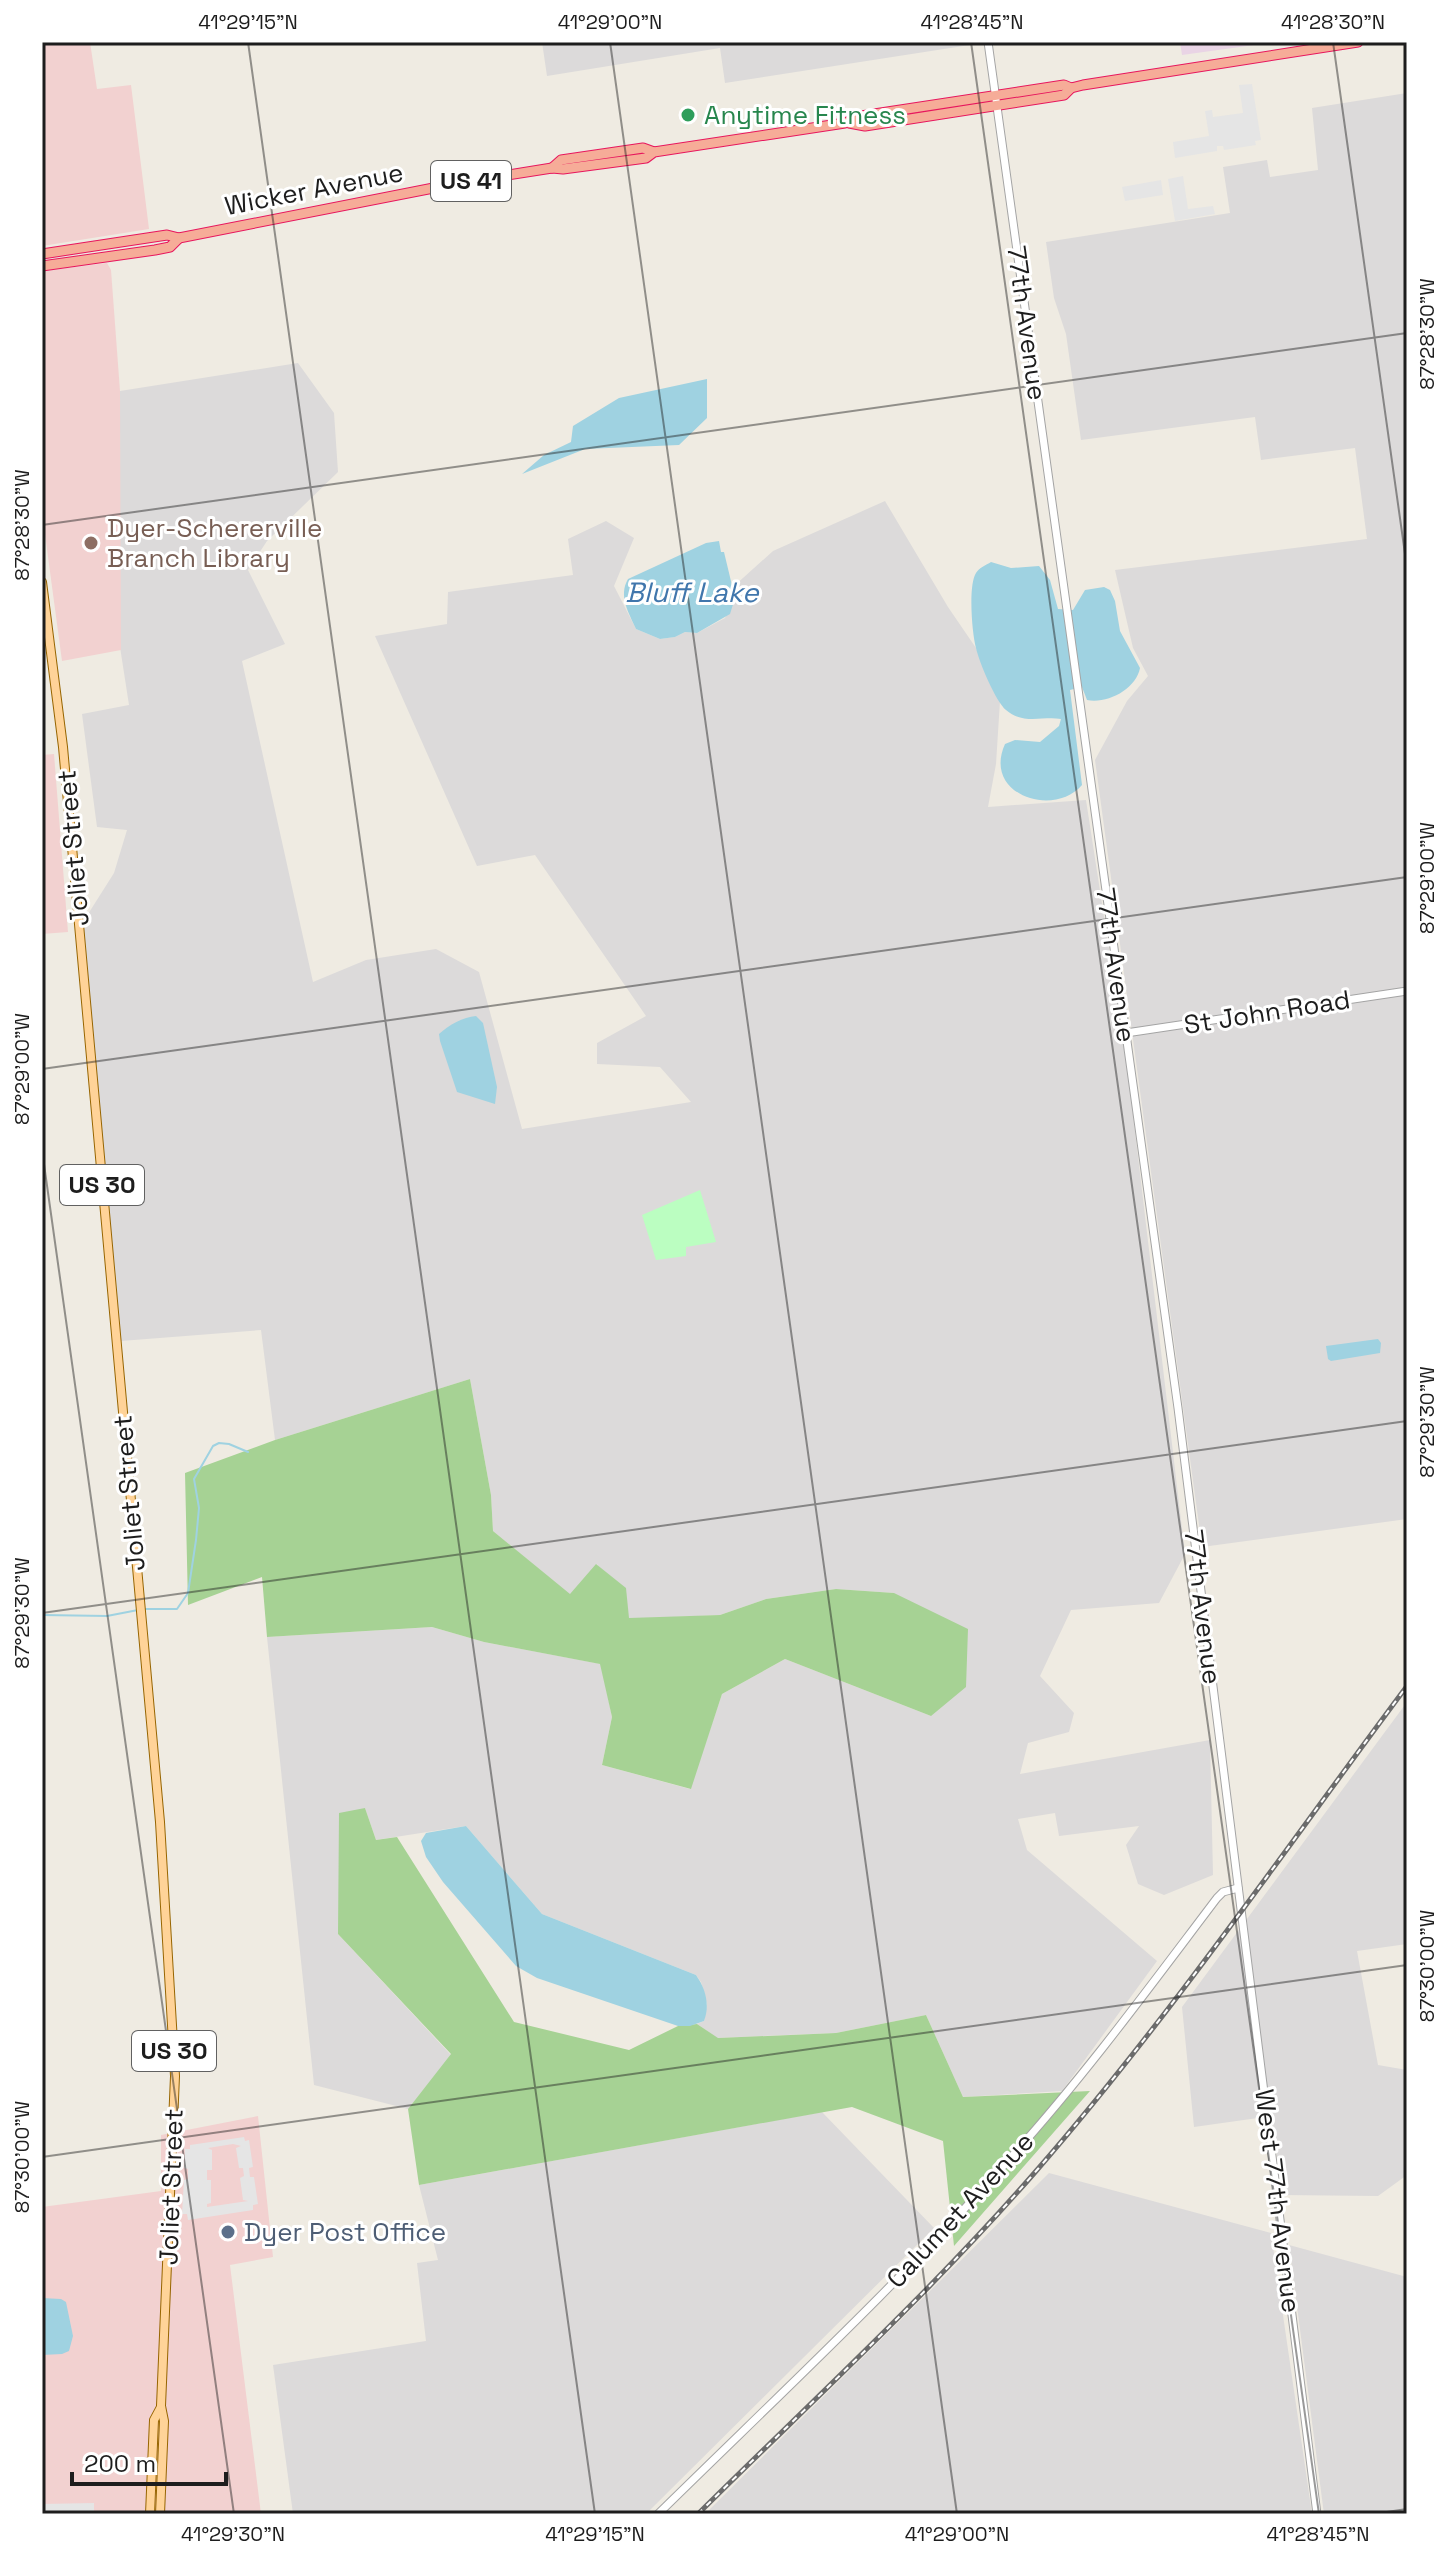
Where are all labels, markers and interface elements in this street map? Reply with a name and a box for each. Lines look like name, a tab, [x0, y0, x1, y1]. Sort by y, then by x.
text: 41°29'15"N	[198, 9, 298, 35]
text: 41°29'00"N	[558, 9, 662, 35]
text: 41°28'45"N	[921, 9, 1023, 35]
text: 41°28'30"N	[1281, 9, 1385, 35]
place label: Anytime Fitness	[704, 98, 906, 132]
marker: Anytime Fitness	[679, 106, 697, 124]
street label: Wicker Avenue	[222, 155, 406, 223]
road number: US 41	[431, 161, 511, 201]
street label: 77th Avenue	[999, 244, 1055, 402]
text: 87°28'30"W	[1414, 278, 1440, 390]
text: 87°28'30"W	[9, 469, 35, 581]
place label: Dyer-Schererville Branch Library	[107, 511, 322, 575]
marker: Dyer-Schererville Branch Library	[82, 534, 100, 552]
water label: Bluff Lake	[625, 574, 760, 610]
street label: Joliet Street	[49, 769, 97, 927]
text: 87°29'00"W	[1414, 822, 1440, 934]
street label: 77th Avenue	[1088, 886, 1144, 1044]
street label: St John Road	[1181, 982, 1353, 1042]
text: 87°29'00"W	[9, 1013, 35, 1125]
road number: US 30	[60, 1165, 144, 1205]
text: 87°29'30"W	[1414, 1366, 1440, 1478]
street label: Joliet Street	[105, 1414, 153, 1572]
street label: 77th Avenue	[1177, 1528, 1229, 1686]
text: 87°29'30"W	[9, 1557, 35, 1669]
text: 87°30'00"W	[1414, 1910, 1440, 2022]
road number: US 30	[132, 2031, 216, 2071]
street label: West 77th Avenue	[1247, 2087, 1309, 2315]
text: 87°30'00"W	[9, 2101, 35, 2213]
street label: Joliet Street	[151, 2108, 191, 2266]
street label: Calumet Avenue	[879, 2125, 1041, 2295]
place label: Dyer Post Office	[244, 2215, 446, 2249]
marker: Dyer Post Office	[219, 2223, 237, 2241]
scale bar	[72, 2436, 226, 2486]
text: 200 m	[84, 2448, 156, 2479]
text: 41°29'30"N	[181, 2521, 285, 2547]
text: 41°29'15"N	[545, 2521, 645, 2547]
text: 41°29'00"N	[905, 2521, 1009, 2547]
text: 41°28'45"N	[1267, 2521, 1369, 2547]

